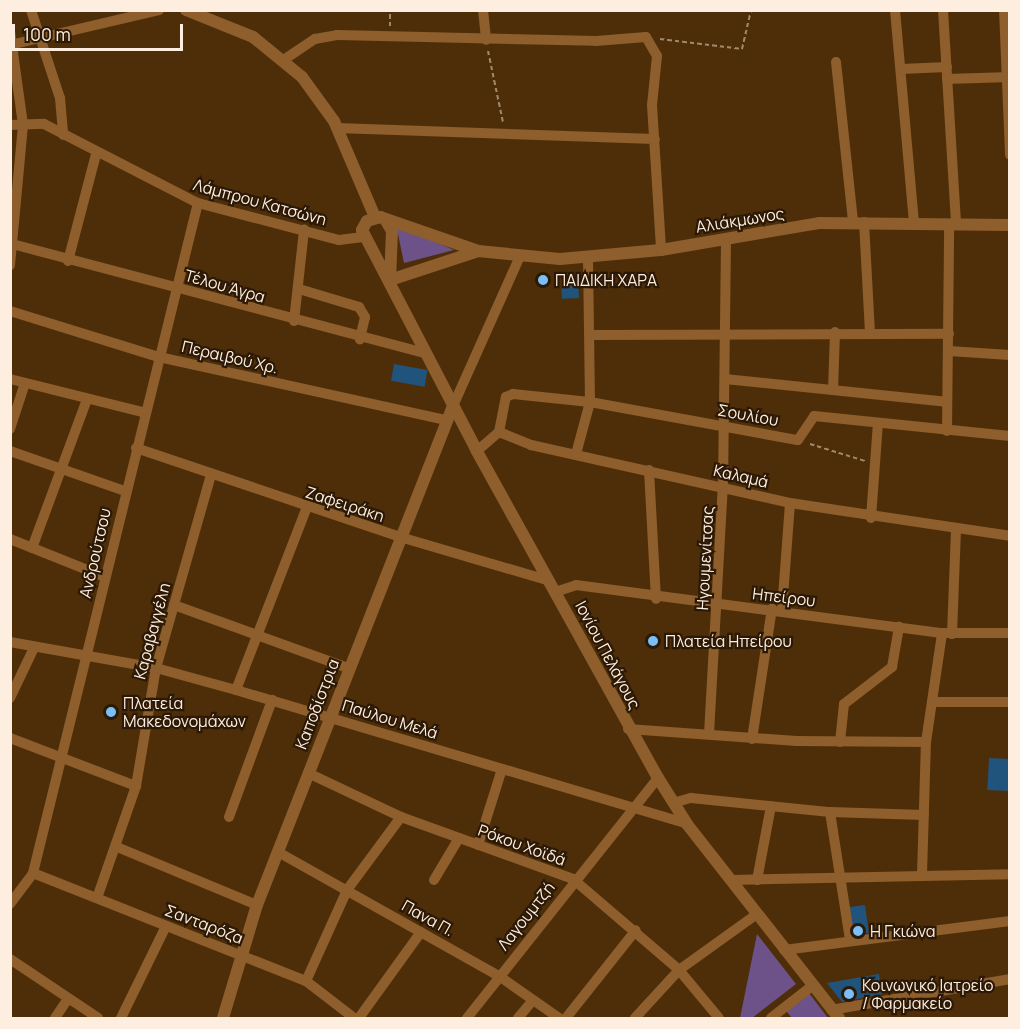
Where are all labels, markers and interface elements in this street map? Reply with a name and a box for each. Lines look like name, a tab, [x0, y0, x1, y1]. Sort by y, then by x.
scale bar	[15, 12, 186, 50]
text: 100 m	[23, 22, 71, 46]
street label: Λάμπρου Κατσώνη	[191, 175, 329, 229]
street label: Αλιάκμωνος	[694, 204, 786, 236]
street label: Τέλου Άγρα	[183, 265, 267, 307]
place label: ΠΑΙΔΙΚΗ ΧΑΡΑ	[555, 270, 657, 290]
marker: ΠΑΙΔΙΚΗ ΧΑΡΑ	[536, 273, 550, 287]
street label: Περαιβού Χρ.	[180, 337, 280, 377]
street label: Σουλίου	[716, 400, 780, 430]
street label: Καλαμά	[712, 460, 770, 492]
street label: Ζαφειράκη	[303, 482, 387, 526]
street label: Ηγουμενίτσας	[693, 505, 717, 611]
street label: Ανδρούτσου	[75, 506, 115, 600]
street label: Καραβαγγέλη	[130, 581, 174, 681]
street label: Ηπείρου	[751, 584, 817, 610]
street label: Ιονίου Πελάγους	[571, 598, 645, 712]
place label: Πλατεία Ηπείρου	[665, 631, 792, 651]
marker: Πλατεία Ηπείρου	[646, 634, 660, 648]
street label: Καποδίστρια	[291, 656, 343, 752]
place label: Πλατεία Μακεδονομάχων	[123, 693, 246, 731]
street label: Παύλου Μελά	[340, 695, 440, 743]
marker: Πλατεία Μακεδονομάχων	[104, 705, 118, 719]
street label: Ρόκου Χοϊδά	[476, 820, 568, 870]
street label: Λαγουμτζή	[493, 878, 559, 954]
street label: Πανα Π.	[399, 896, 457, 940]
street label: Σανταρόζα	[162, 900, 246, 948]
place label: Η Γκιώνα	[870, 921, 935, 941]
marker: Η Γκιώνα	[851, 924, 865, 938]
place label: Κοινωνικό Ιατρείο / Φαρμακείο	[862, 975, 994, 1013]
marker: Κοινωνικό Ιατρείο / Φαρμακείο	[840, 985, 858, 1003]

